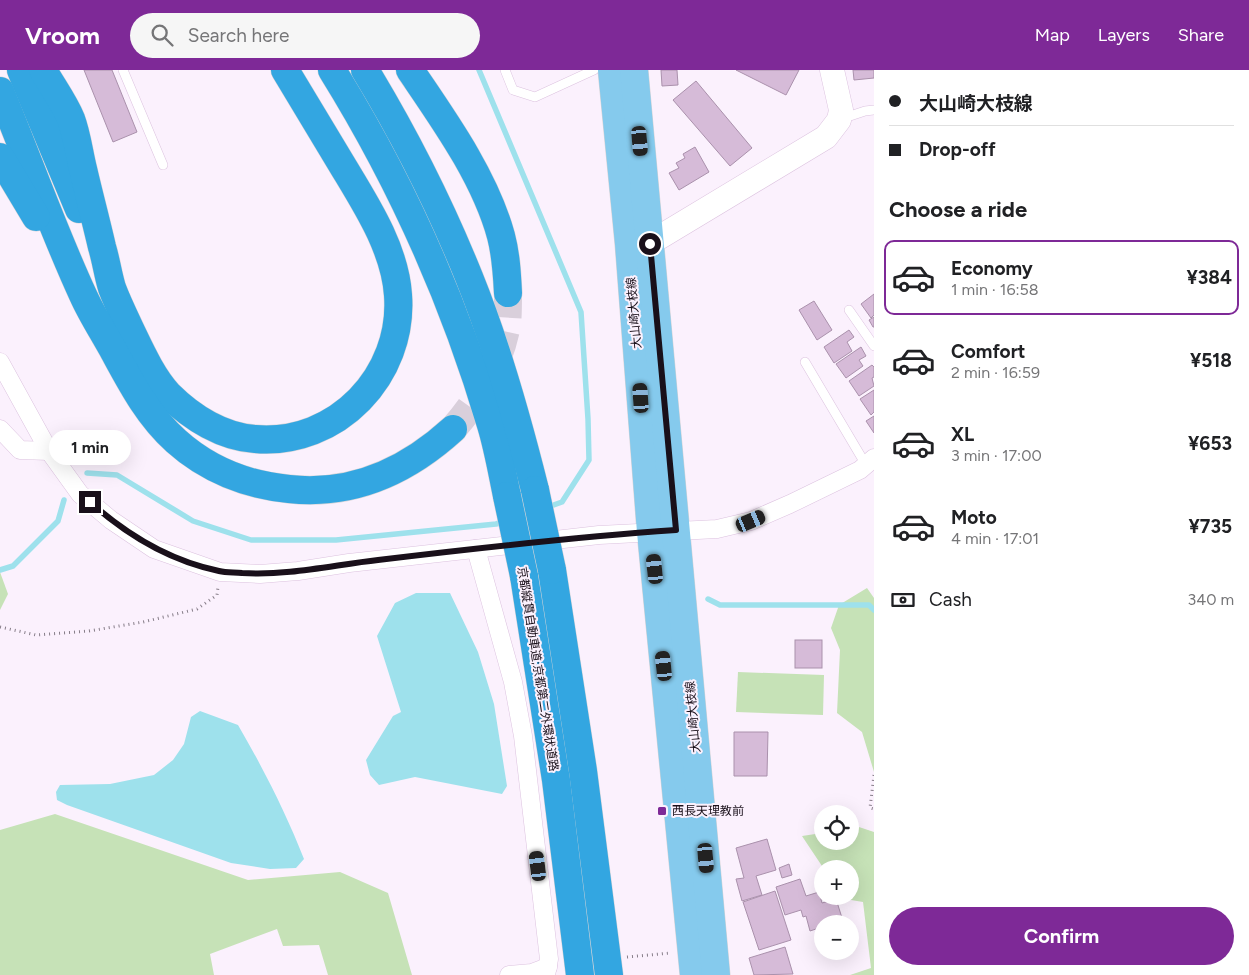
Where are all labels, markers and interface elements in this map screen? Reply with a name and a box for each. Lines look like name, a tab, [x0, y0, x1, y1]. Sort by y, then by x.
search box	[130, 13, 480, 58]
text: Vroom	[25, 21, 100, 50]
icon: search	[148, 21, 176, 49]
text: Search here	[188, 24, 289, 47]
text: Map	[1035, 24, 1070, 46]
text: Layers	[1098, 24, 1150, 46]
text: Share	[1178, 24, 1224, 46]
text: 大山崎大枝線	[919, 92, 1033, 115]
car	[631, 125, 648, 157]
text: Drop-off	[919, 138, 996, 161]
text: Choose a ride	[889, 196, 1027, 223]
route start	[639, 233, 661, 255]
icon: car	[891, 255, 936, 300]
text: Economy	[951, 257, 1033, 280]
text: ¥384	[1186, 266, 1232, 289]
street label: 大山崎大枝線	[624, 277, 644, 349]
text: 1 min · 16:58	[951, 280, 1039, 299]
icon: car	[891, 338, 936, 383]
text: Comfort	[951, 340, 1026, 363]
text: ¥518	[1190, 349, 1232, 372]
text: 2 min · 16:59	[951, 363, 1040, 382]
car	[632, 383, 649, 413]
icon: car	[891, 421, 936, 466]
text: XL	[951, 423, 974, 446]
callout: 1 min	[49, 430, 131, 464]
text: ¥653	[1188, 432, 1232, 455]
text: 1 min	[71, 438, 109, 457]
text: 3 min · 17:00	[951, 446, 1042, 465]
route end	[79, 491, 101, 513]
icon: car	[891, 504, 936, 549]
text: Moto	[951, 506, 997, 529]
car	[734, 508, 767, 534]
text: ¥735	[1189, 515, 1232, 538]
text: 4 min · 17:01	[951, 529, 1039, 548]
car	[645, 553, 664, 585]
street label: 京都縦貫自動車道;京都第二外環状道路	[515, 566, 561, 772]
icon: cash	[889, 586, 917, 614]
text: Cash	[929, 588, 972, 611]
text: 340 m	[1188, 590, 1234, 609]
car	[654, 650, 673, 682]
street label: 大山崎大枝線	[683, 681, 703, 753]
place label: 西長天理教前	[672, 804, 744, 818]
marker: 西長天理教前	[656, 805, 668, 817]
map controls	[814, 805, 859, 960]
button: locate	[814, 805, 859, 850]
car	[697, 842, 714, 874]
car	[528, 850, 547, 882]
button: +	[814, 860, 859, 905]
button: Confirm	[889, 907, 1234, 965]
button: −	[814, 915, 859, 960]

